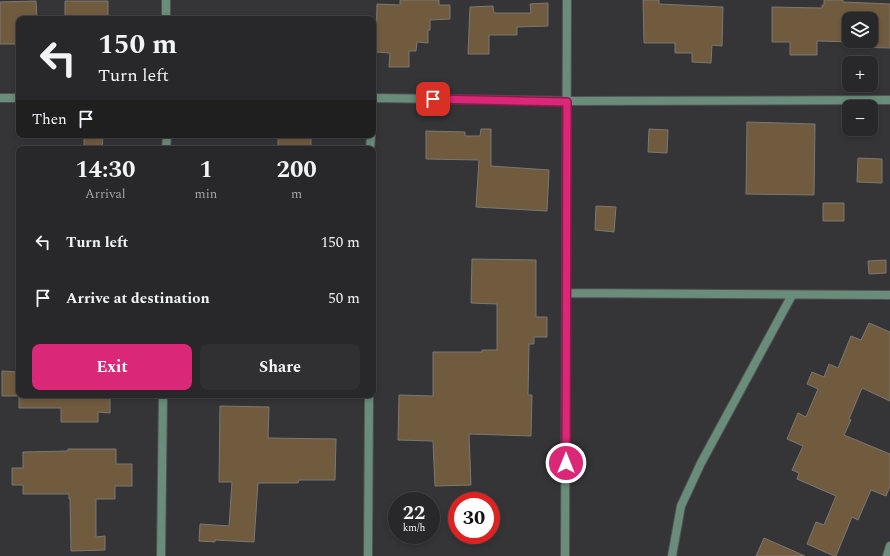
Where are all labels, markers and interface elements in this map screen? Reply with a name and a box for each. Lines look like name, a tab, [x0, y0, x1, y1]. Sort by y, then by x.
map controls	[842, 12, 878, 136]
button: layers	[842, 12, 878, 48]
text: 150 m	[98, 23, 177, 66]
icon: left	[32, 32, 84, 84]
button: +	[842, 56, 878, 92]
text: Turn left	[98, 62, 169, 89]
pin	[416, 82, 450, 116]
icon: arrive	[422, 88, 444, 110]
button: −	[842, 100, 878, 136]
text: Then	[32, 108, 67, 131]
icon: arrive	[75, 108, 97, 130]
text: 14:30	[75, 152, 135, 188]
text: 1	[199, 152, 213, 188]
text: 200	[276, 152, 317, 188]
text: Arrival	[85, 184, 126, 204]
text: min	[195, 184, 217, 204]
text: m	[291, 184, 302, 204]
icon: left	[32, 231, 54, 253]
text: Turn left	[66, 231, 128, 254]
text: 150 m	[321, 231, 360, 254]
icon: arrive	[32, 287, 54, 309]
text: Arrive at destination	[66, 287, 210, 310]
text: 50 m	[328, 287, 360, 310]
button: Exit	[32, 344, 192, 390]
button: Share	[200, 344, 360, 390]
position arrow	[545, 442, 587, 484]
speed limit sign: 30	[448, 492, 500, 544]
text: 22	[403, 498, 425, 528]
text: km/h	[403, 520, 425, 536]

